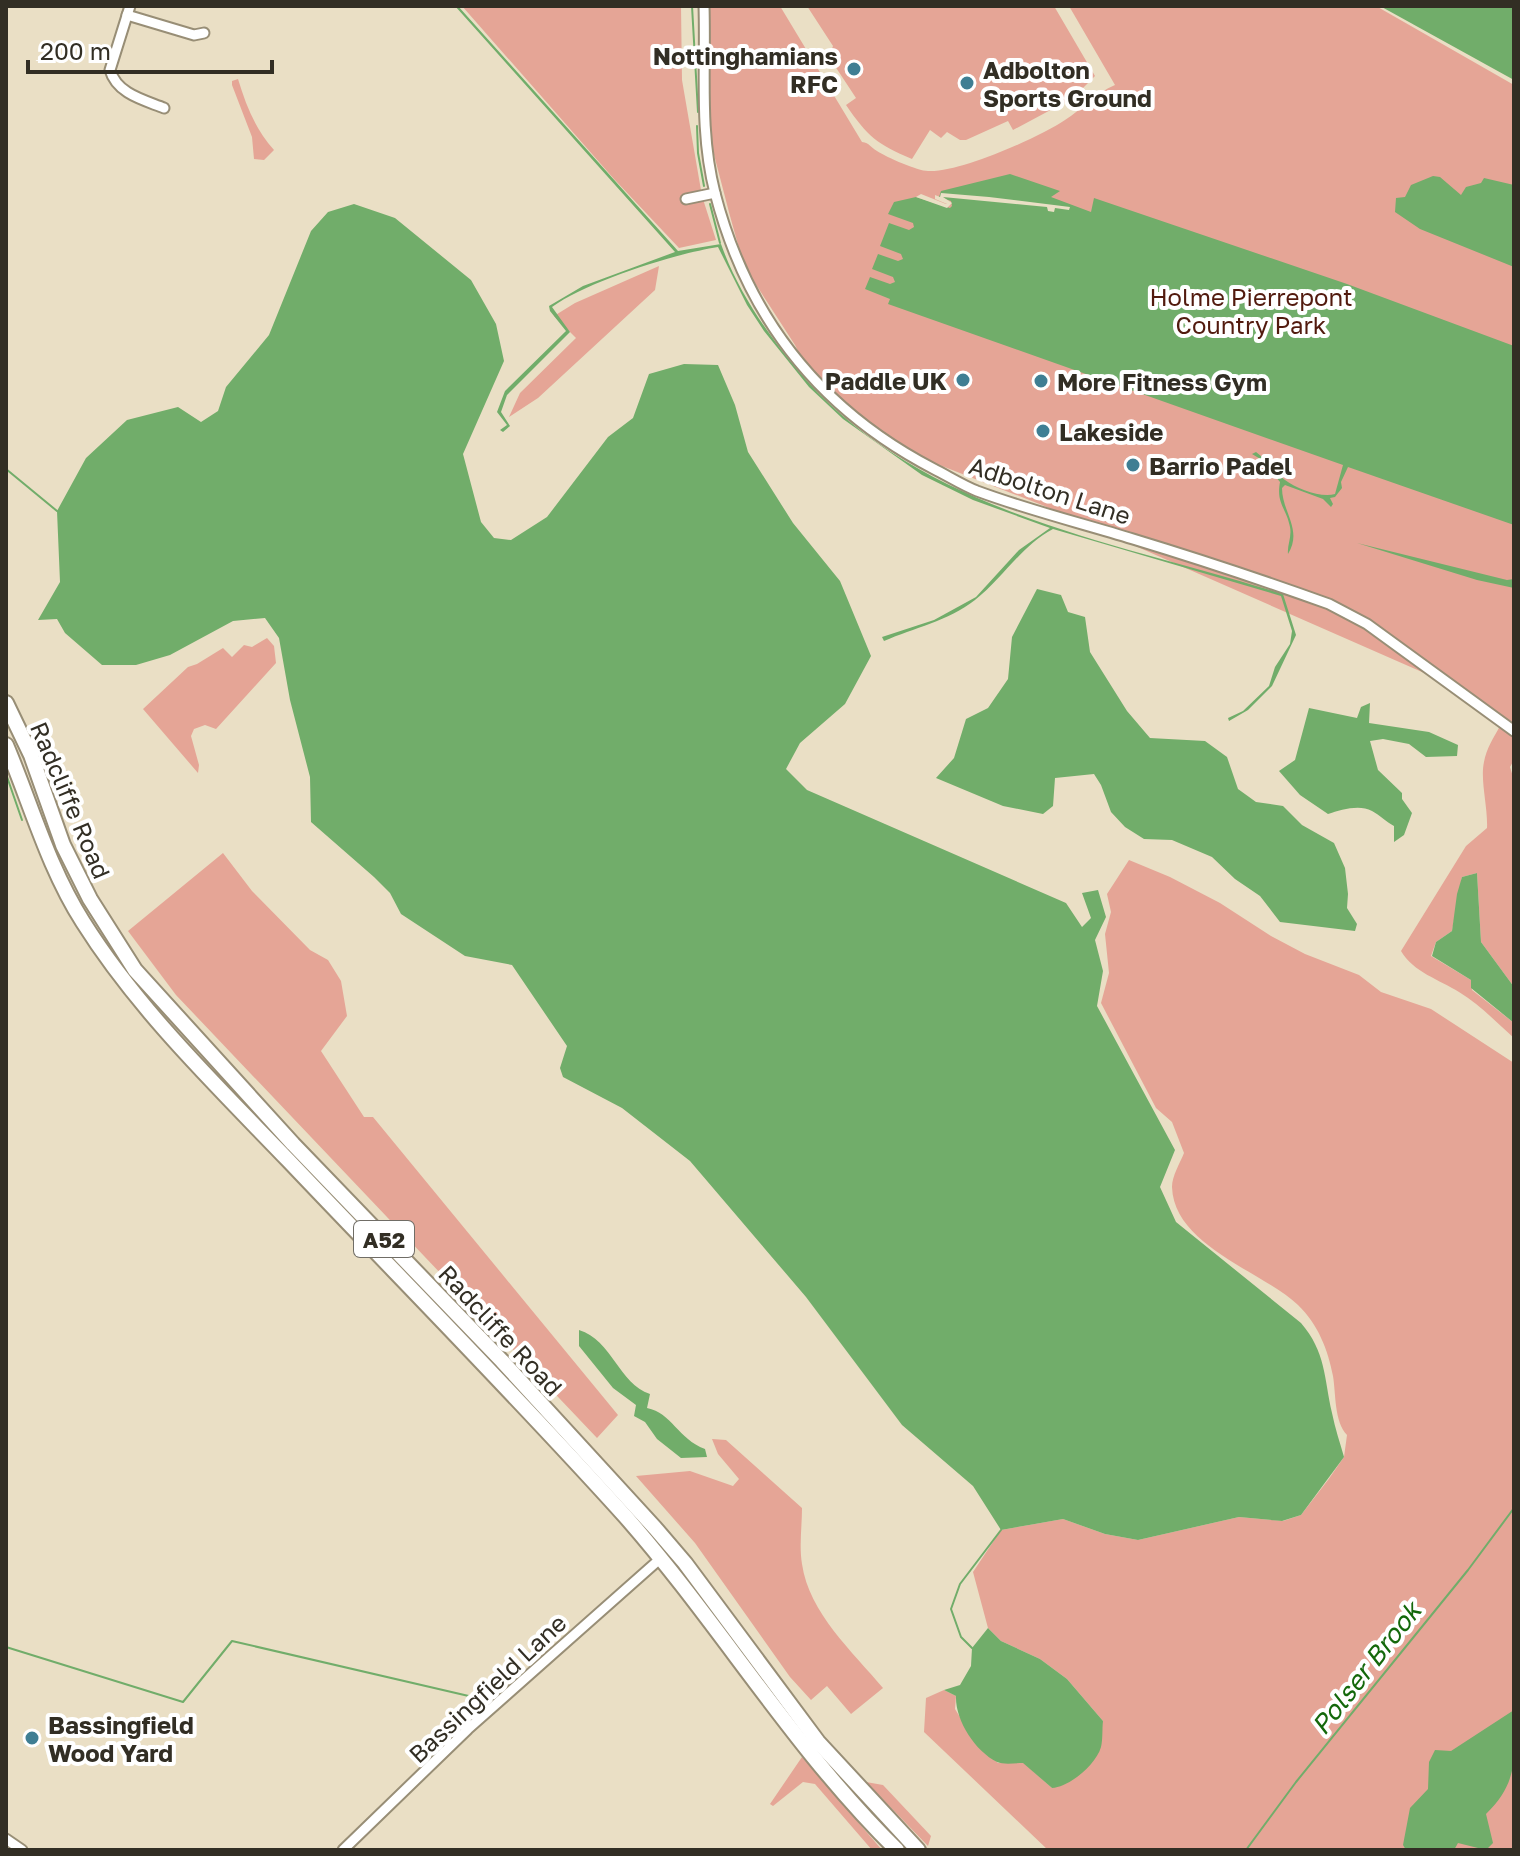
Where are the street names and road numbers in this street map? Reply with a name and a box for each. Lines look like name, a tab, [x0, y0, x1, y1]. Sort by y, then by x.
street label: Adbolton Lane	[966, 450, 1134, 530]
street label: Radcliffe Road	[25, 717, 117, 883]
road number: A52	[354, 1221, 414, 1257]
street label: Radcliffe Road	[433, 1259, 569, 1401]
street label: Bassingfield Lane	[402, 1608, 572, 1768]

